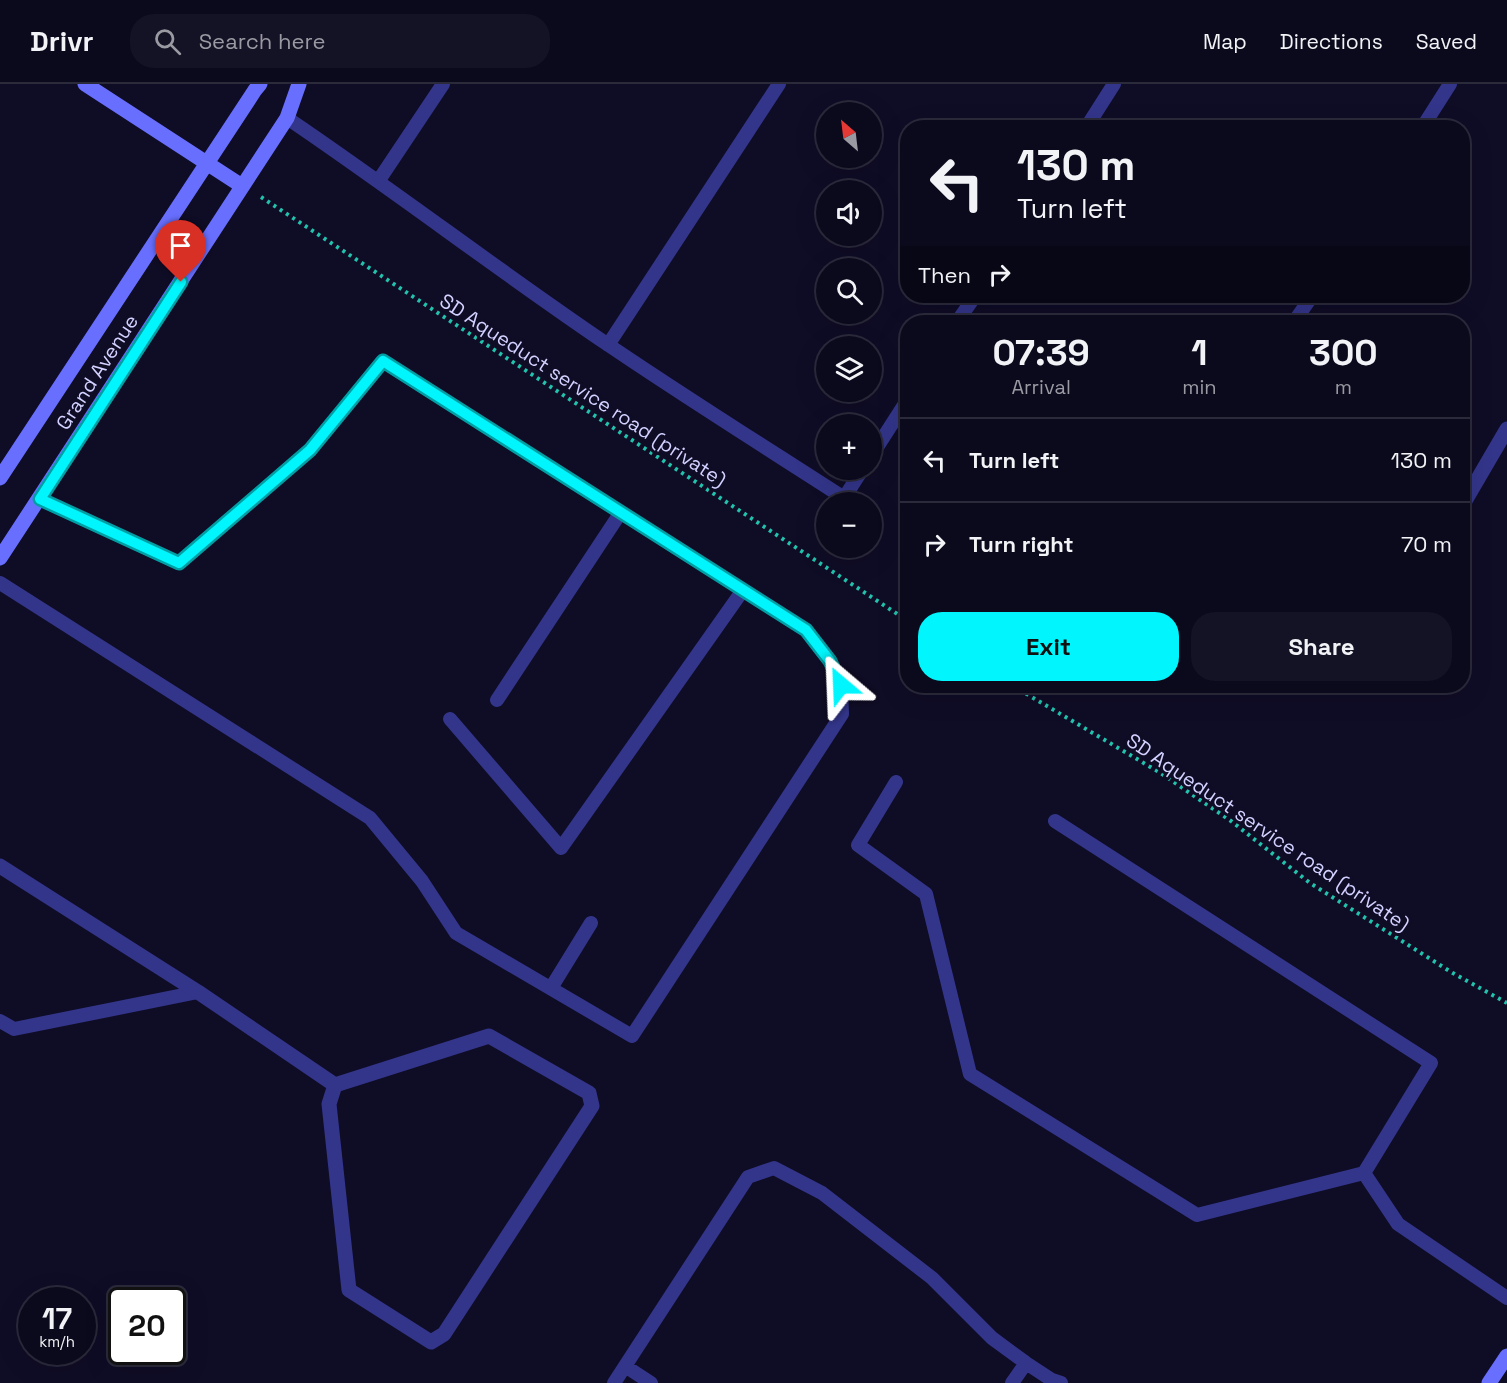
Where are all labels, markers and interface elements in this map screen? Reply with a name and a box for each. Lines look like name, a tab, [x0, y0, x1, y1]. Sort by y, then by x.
search box	[130, 14, 550, 68]
text: Drivr	[30, 23, 94, 59]
icon: search	[151, 25, 184, 58]
text: Search here	[199, 27, 325, 55]
text: Map	[1203, 28, 1247, 55]
text: Directions	[1280, 28, 1383, 55]
text: Saved	[1416, 28, 1477, 55]
north arrow	[816, 102, 882, 168]
map controls	[816, 102, 882, 558]
text: 130 m	[1017, 139, 1135, 192]
icon: left	[918, 144, 996, 222]
button: sound	[816, 180, 882, 246]
text: Turn left	[1017, 191, 1127, 226]
pin	[155, 220, 206, 282]
icon: arrive	[164, 229, 197, 262]
button: search	[816, 258, 882, 324]
icon: right	[983, 258, 1016, 291]
text: Then	[918, 261, 971, 289]
street label: SD Aqueduct service road (private)	[435, 287, 731, 493]
street label: Grand Avenue	[50, 309, 144, 435]
text: 07:39	[992, 330, 1090, 376]
text: 1	[1191, 330, 1208, 376]
text: 300	[1309, 330, 1378, 376]
button: layers	[816, 336, 882, 402]
text: Arrival	[1011, 374, 1071, 400]
text: min	[1182, 374, 1217, 400]
text: m	[1335, 374, 1352, 400]
button: +	[816, 414, 882, 480]
icon: left	[918, 444, 951, 477]
text: Turn left	[969, 446, 1059, 474]
text: 130 m	[1391, 446, 1452, 474]
button: −	[816, 492, 882, 558]
icon: right	[918, 528, 951, 561]
text: Turn right	[969, 530, 1074, 558]
text: 70 m	[1401, 530, 1452, 558]
button: Exit	[918, 612, 1179, 681]
button: Share	[1191, 612, 1452, 681]
position arrow	[809, 653, 873, 717]
street label: SD Aqueduct service road (private)	[1121, 727, 1415, 937]
speed limit sign: 20	[108, 1287, 186, 1365]
text: 17	[42, 1299, 72, 1338]
text: km/h	[39, 1332, 75, 1351]

